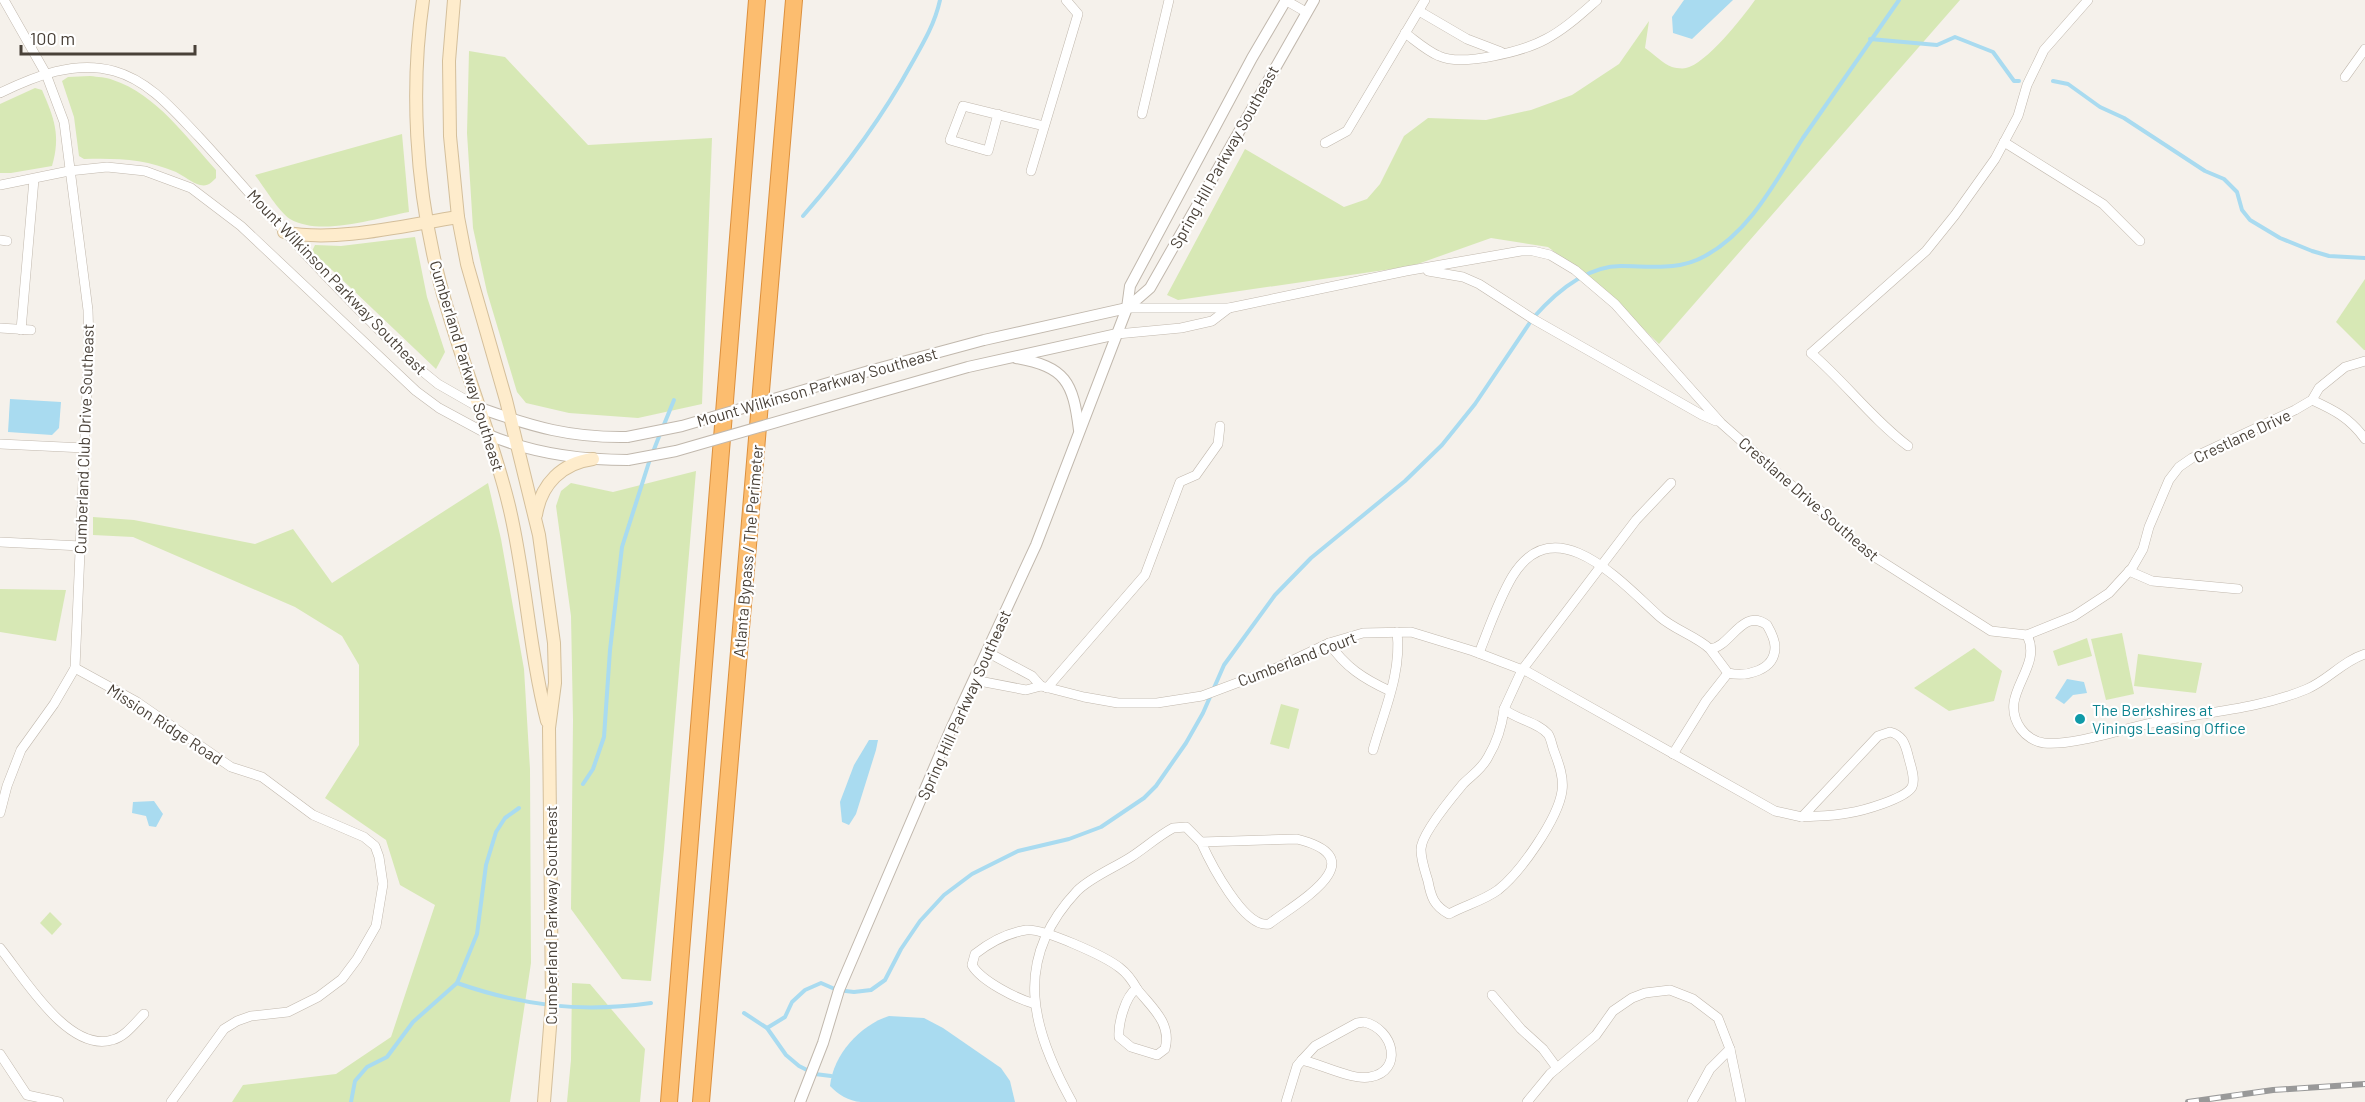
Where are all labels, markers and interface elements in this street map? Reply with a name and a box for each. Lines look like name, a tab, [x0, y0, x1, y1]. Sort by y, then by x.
scale bar	[21, 18, 195, 56]
text: 100 m	[30, 27, 75, 49]
street label: Spring Hill Parkway Southeast	[1165, 62, 1282, 252]
street label: Mount Wilkinson Parkway Southeast	[244, 185, 431, 378]
street label: Cumberland Parkway Southeast	[426, 258, 509, 474]
street label: Cumberland Club Drive Southeast	[70, 323, 97, 555]
street label: Mount Wilkinson Parkway Southeast	[694, 343, 940, 430]
street label: Crestlane Drive	[2190, 405, 2293, 466]
street label: Crestlane Drive Southeast	[1735, 433, 1883, 565]
street label: Atlanta Bypass / The Perimeter	[729, 444, 766, 658]
street label: Spring Hill Parkway Southeast	[913, 607, 1014, 803]
street label: Cumberland Court	[1235, 627, 1359, 690]
street label: Mission Ridge Road	[104, 679, 226, 768]
place label: The Berkshires at Vinings Leasing Office	[2092, 700, 2246, 737]
marker: The Berkshires at Vinings Leasing Office	[2073, 712, 2087, 726]
street label: Cumberland Parkway Southeast	[541, 805, 560, 1025]

